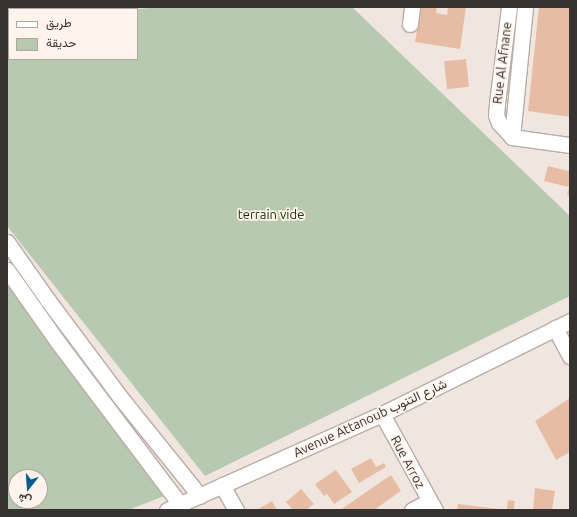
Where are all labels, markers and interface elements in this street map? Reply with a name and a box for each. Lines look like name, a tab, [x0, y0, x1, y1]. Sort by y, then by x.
legend	[8, 8, 138, 60]
text: طريق	[46, 16, 71, 29]
street label: Rue Al Afnane	[489, 21, 515, 105]
text: حديقة	[46, 36, 76, 49]
park label: terrain vide	[238, 206, 304, 222]
street label: Avenue Attanoub شارع التنوب	[291, 376, 449, 460]
street label: Rue Arroz	[388, 433, 428, 491]
north arrow	[8, 469, 48, 509]
text: ش	[17, 492, 33, 507]

